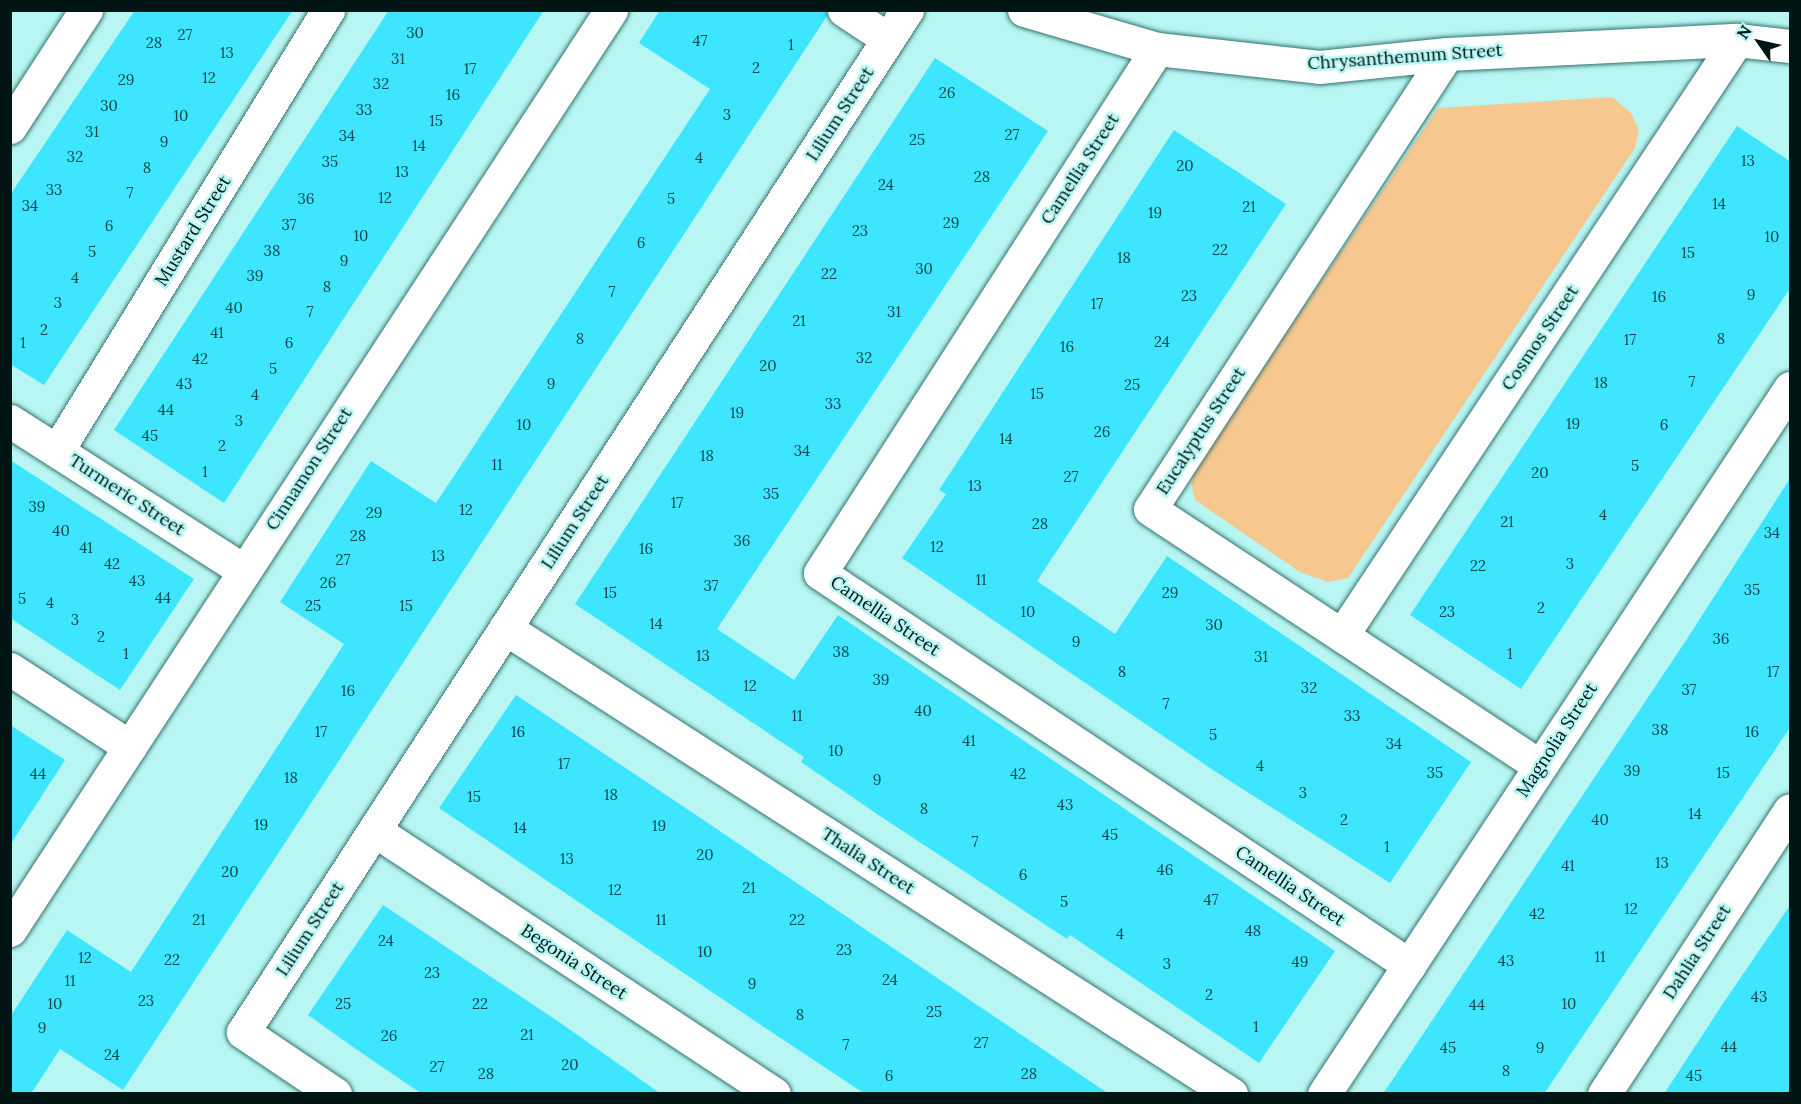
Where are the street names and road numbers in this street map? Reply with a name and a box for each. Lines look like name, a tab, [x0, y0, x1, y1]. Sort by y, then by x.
street label: Chrysanthemum Street	[1307, 39, 1503, 75]
street label: Lilium Street	[802, 63, 878, 165]
street label: Camellia Street	[1036, 110, 1124, 228]
street label: Mustard Street	[150, 172, 236, 290]
street label: Cosmos Street	[1497, 281, 1583, 395]
street label: Eucalyptus Street	[1152, 363, 1250, 499]
street label: Cinnamon Street	[261, 404, 357, 534]
street label: Turmeric Street	[65, 449, 189, 541]
street label: Lilium Street	[537, 471, 613, 573]
street label: Camellia Street	[826, 571, 944, 661]
street label: Magnolia Street	[1512, 679, 1602, 801]
street label: Thalia Street	[817, 823, 919, 899]
street label: Camellia Street	[1231, 841, 1349, 931]
street label: Lilium Street	[272, 878, 348, 980]
street label: Dahlia Street	[1658, 901, 1736, 1003]
street label: Begonia Street	[517, 920, 631, 1004]

